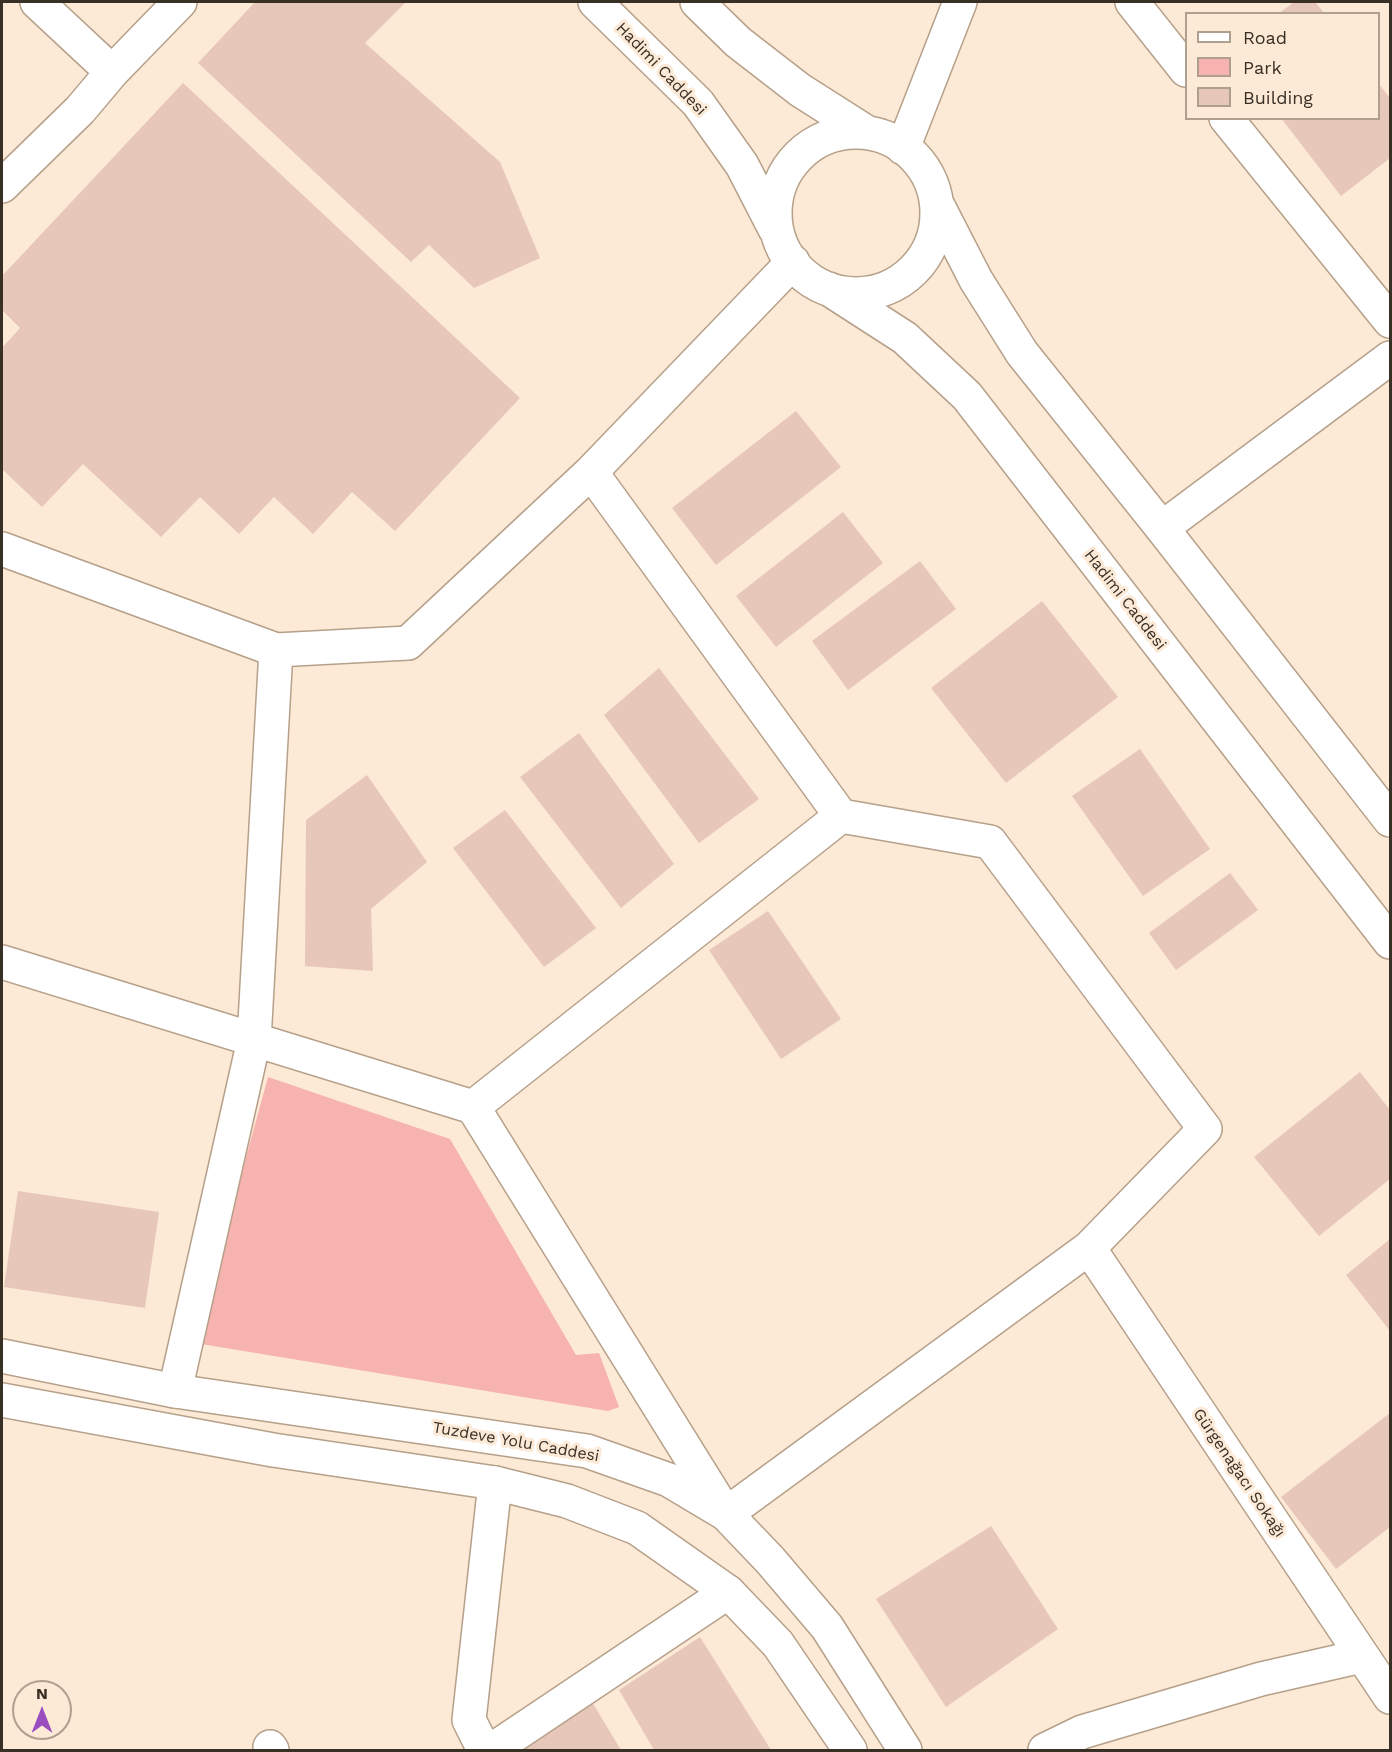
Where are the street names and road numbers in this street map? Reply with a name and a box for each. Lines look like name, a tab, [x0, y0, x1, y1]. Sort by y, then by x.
street label: Hadimi Caddesi	[612, 18, 710, 120]
street label: Hadimi Caddesi	[1080, 546, 1170, 654]
street label: Gürgenağacı Sokağı	[1189, 1405, 1289, 1541]
street label: Tuzdeve Yolu Caddesi	[431, 1418, 601, 1466]

